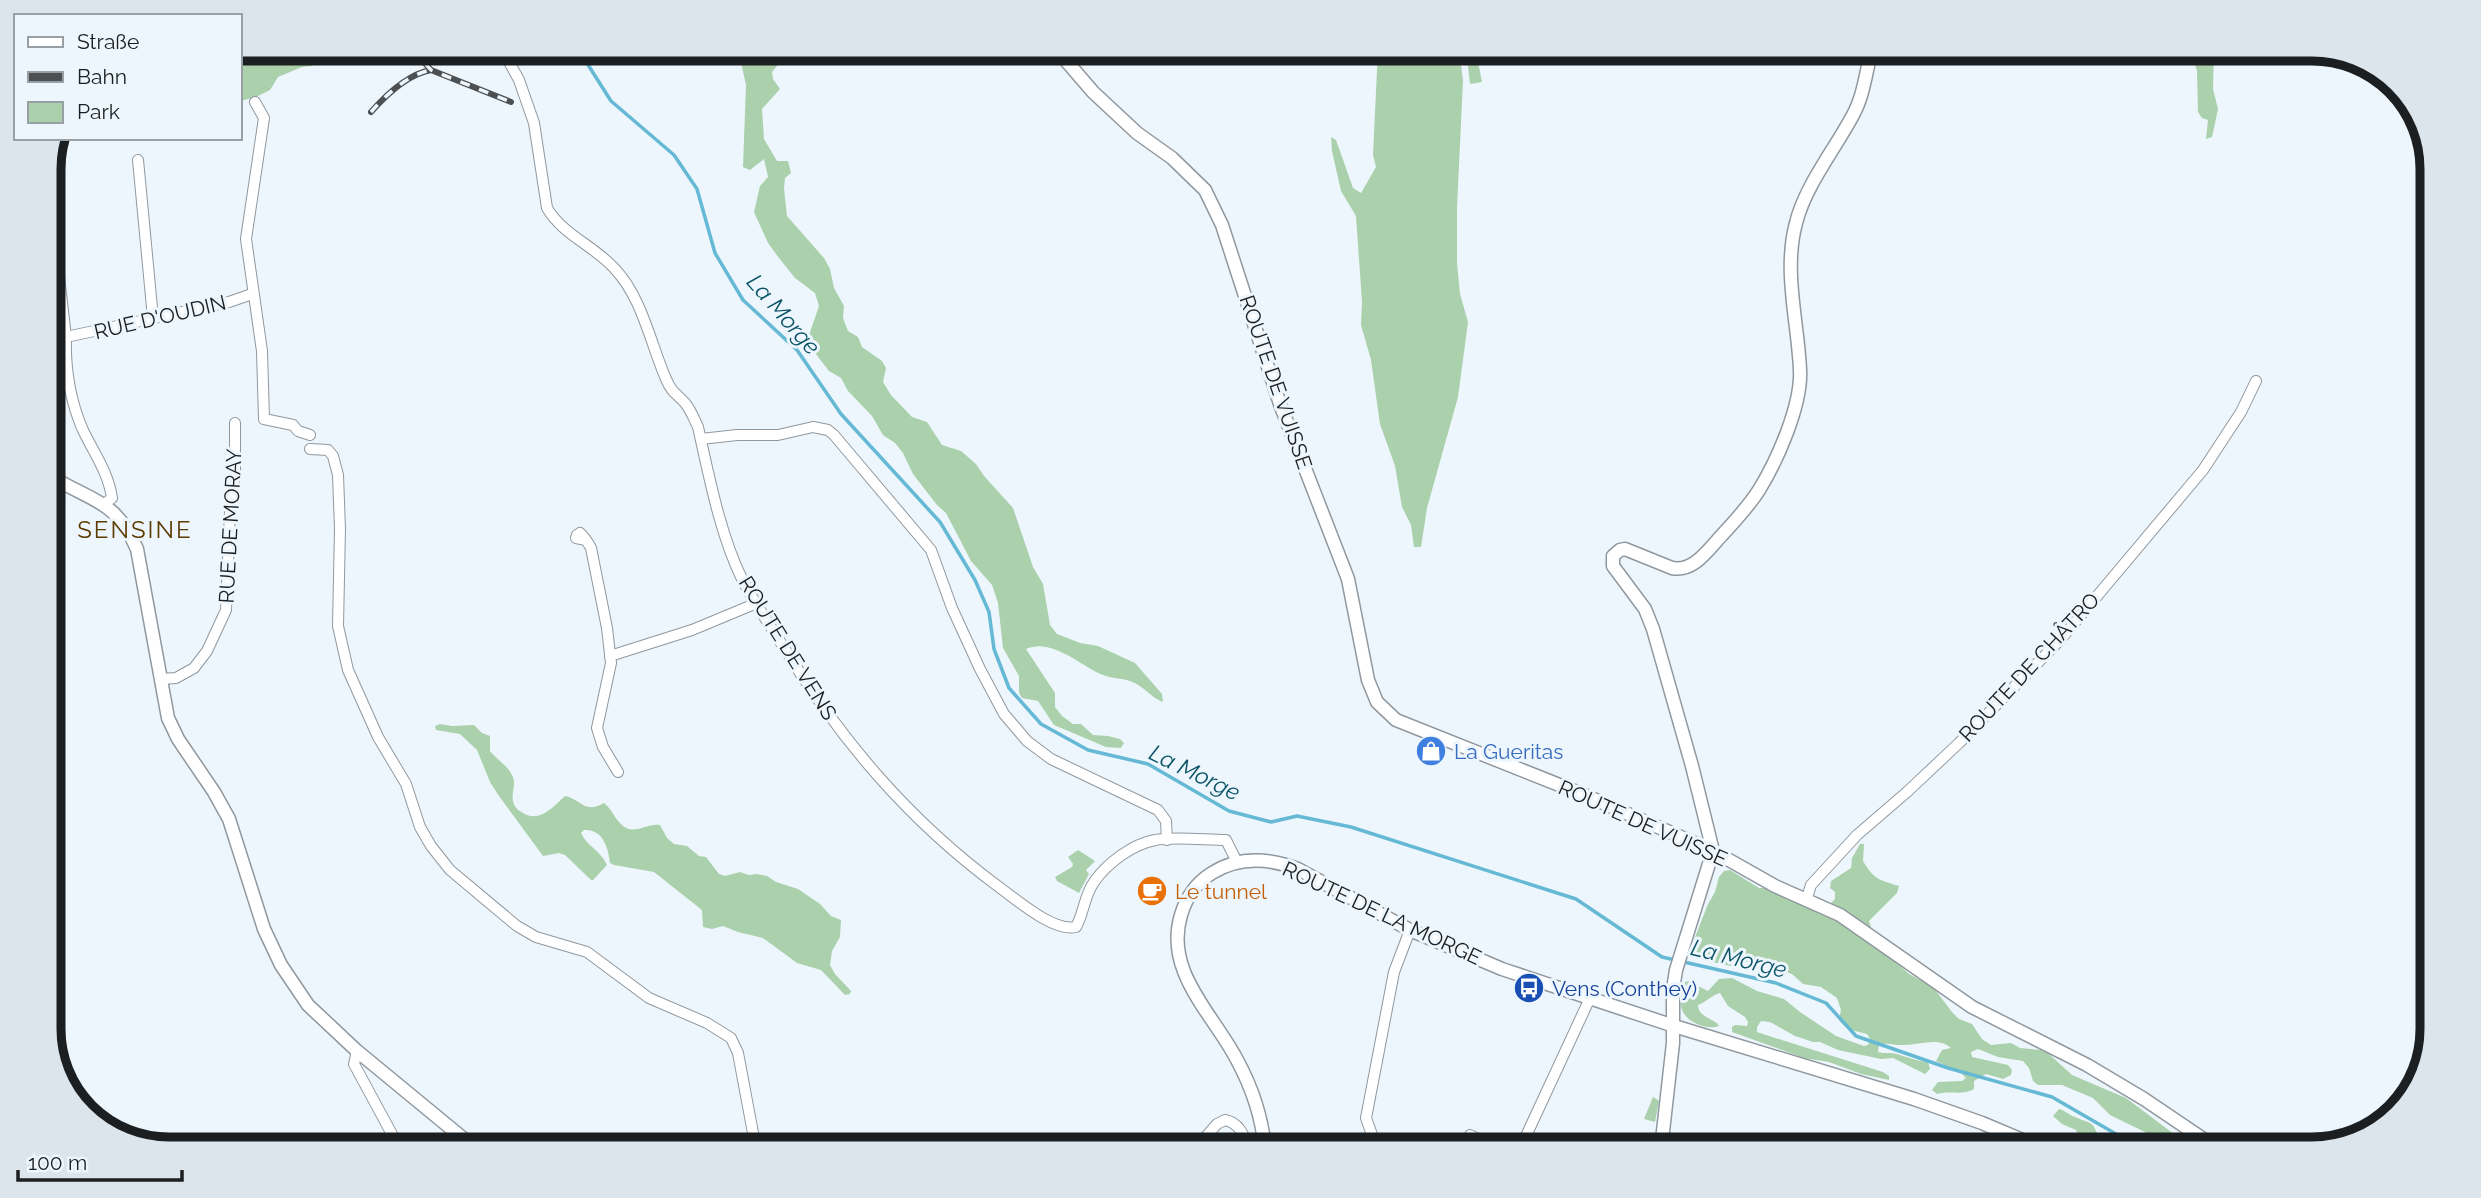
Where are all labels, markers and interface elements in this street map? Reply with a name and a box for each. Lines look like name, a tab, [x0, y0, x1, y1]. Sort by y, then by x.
legend	[14, 14, 242, 140]
text: Straße	[77, 29, 139, 54]
text: Bahn	[77, 64, 127, 89]
text: Park	[77, 99, 120, 124]
water label: La Morge	[742, 268, 826, 360]
street label: RUE D'OUDIN	[91, 290, 229, 344]
street label: ROUTE DE VUISSE	[1234, 292, 1318, 472]
street label: RUE DE MORAY	[213, 448, 247, 604]
district label: SENSINE	[77, 515, 193, 544]
street label: ROUTE DE VENS	[734, 572, 842, 725]
street label: ROUTE DE CHÂTRO	[1954, 587, 2104, 747]
shop icon: La Gueritas	[1414, 734, 1448, 768]
water label: La Morge	[1145, 738, 1245, 806]
place label: La Gueritas	[1454, 739, 1563, 764]
street label: ROUTE DE VUISSE	[1555, 774, 1731, 872]
street label: ROUTE DE LA MORGE	[1279, 856, 1485, 970]
cafe icon: Le tunnel	[1135, 874, 1169, 908]
place label: Le tunnel	[1175, 879, 1267, 904]
water label: La Morge	[1688, 933, 1790, 983]
bus stop icon: Vens (Conthey)	[1512, 971, 1546, 1005]
place label: Vens (Conthey)	[1552, 976, 1697, 1001]
scale bar	[18, 1138, 182, 1182]
text: 100 m	[28, 1150, 87, 1175]

